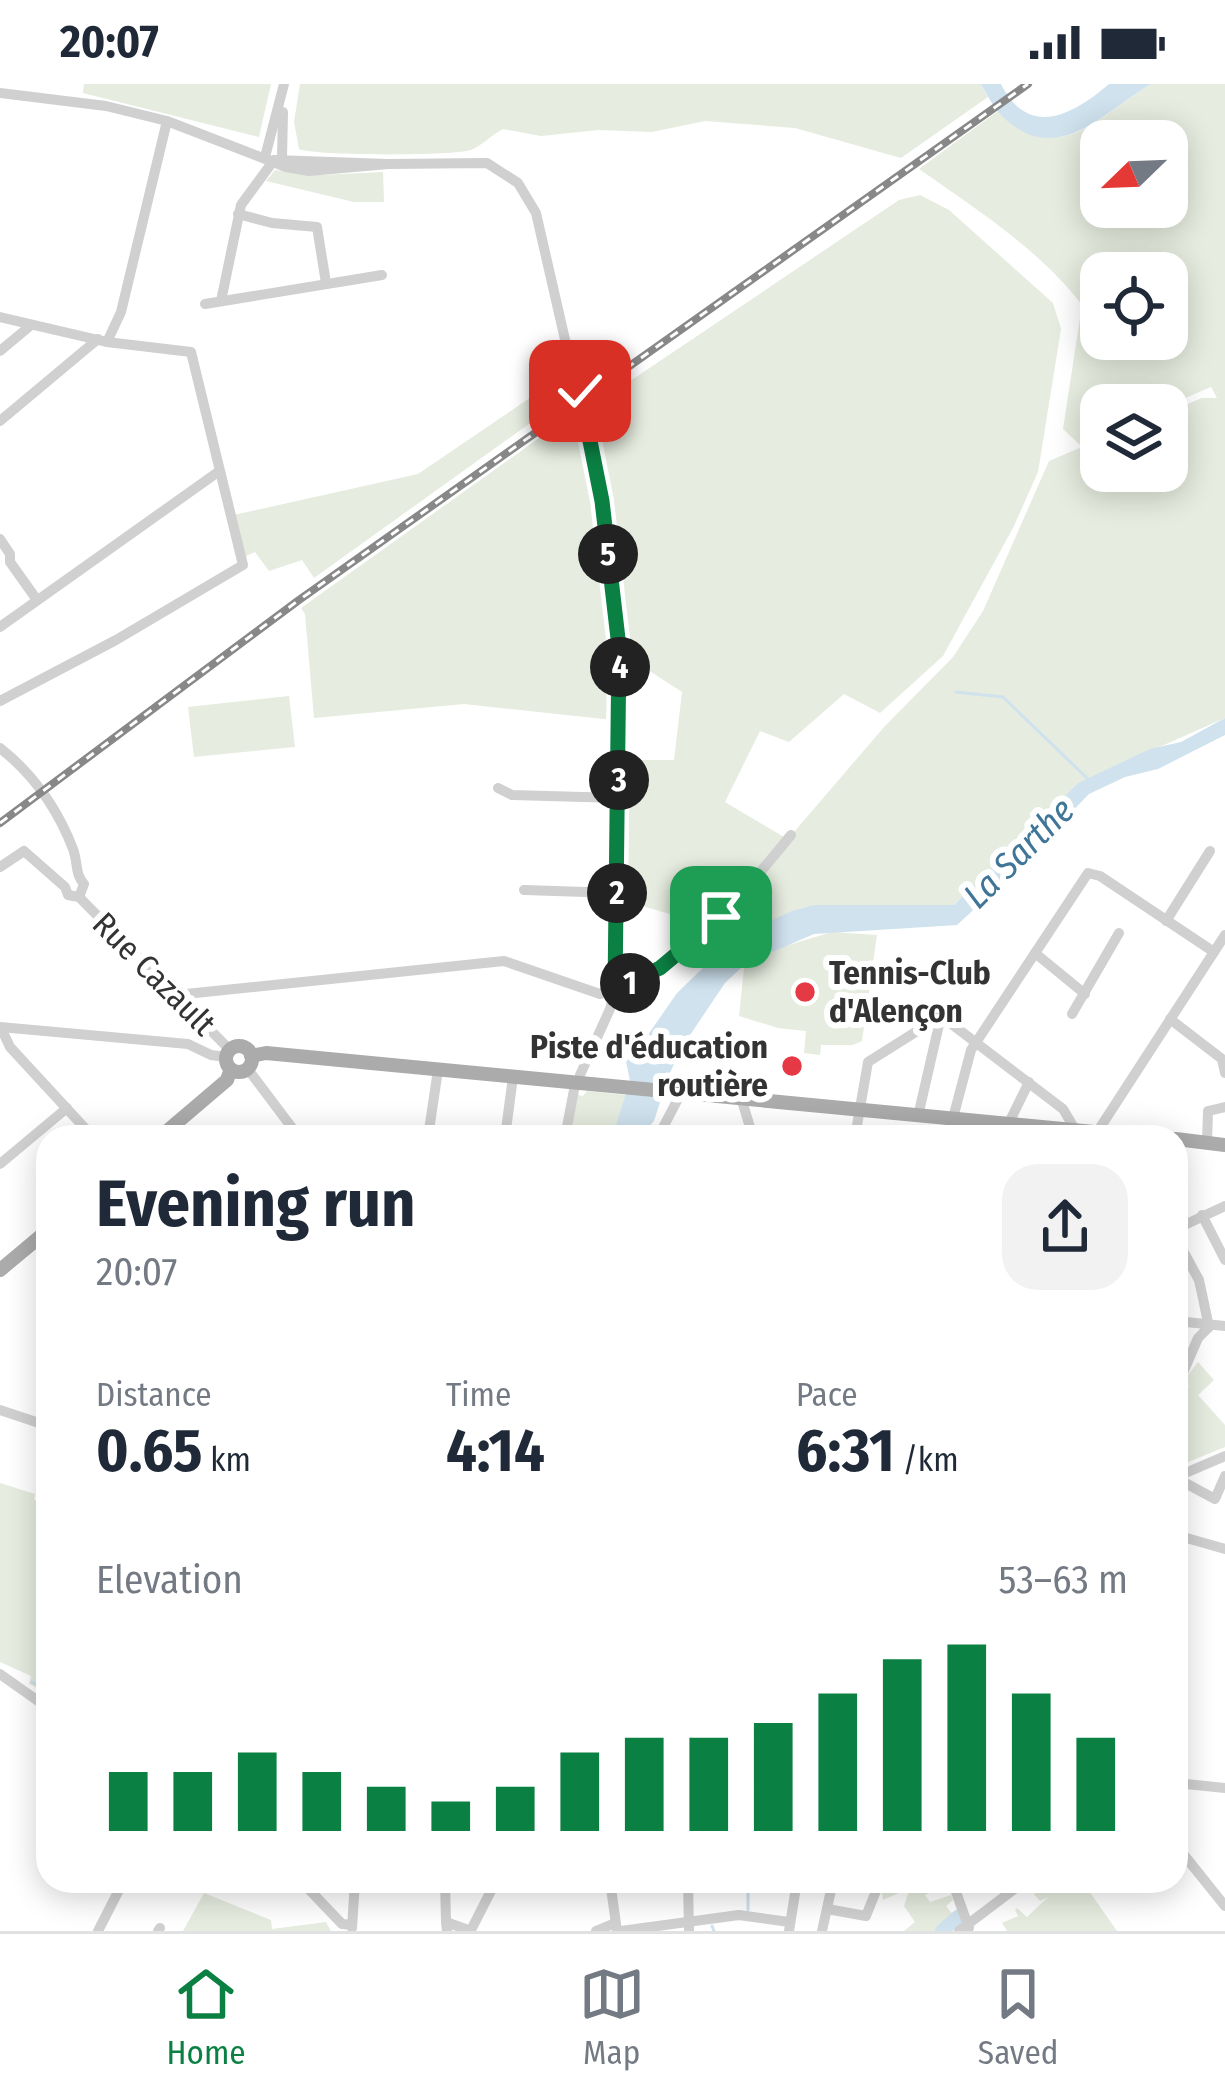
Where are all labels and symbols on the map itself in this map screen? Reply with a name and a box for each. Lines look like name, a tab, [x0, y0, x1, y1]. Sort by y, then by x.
north arrow	[1080, 120, 1188, 228]
pin	[529, 340, 631, 442]
pin: 5	[578, 524, 638, 584]
pin: 4	[590, 637, 650, 697]
pin: 3	[589, 750, 649, 810]
water label: La Sarthe	[955, 789, 1083, 917]
pin: 2	[587, 863, 647, 923]
pin	[670, 866, 772, 968]
street label: Rue Cazault	[84, 904, 224, 1044]
pin: 1	[600, 953, 660, 1013]
place label: Tennis-Club d'Alençon	[829, 953, 991, 1031]
marker: Tennis-Club d'Alençon	[792, 979, 818, 1005]
place label: Piste d'éducation routière	[530, 1027, 768, 1105]
marker: Piste d'éducation routière	[779, 1053, 805, 1079]

